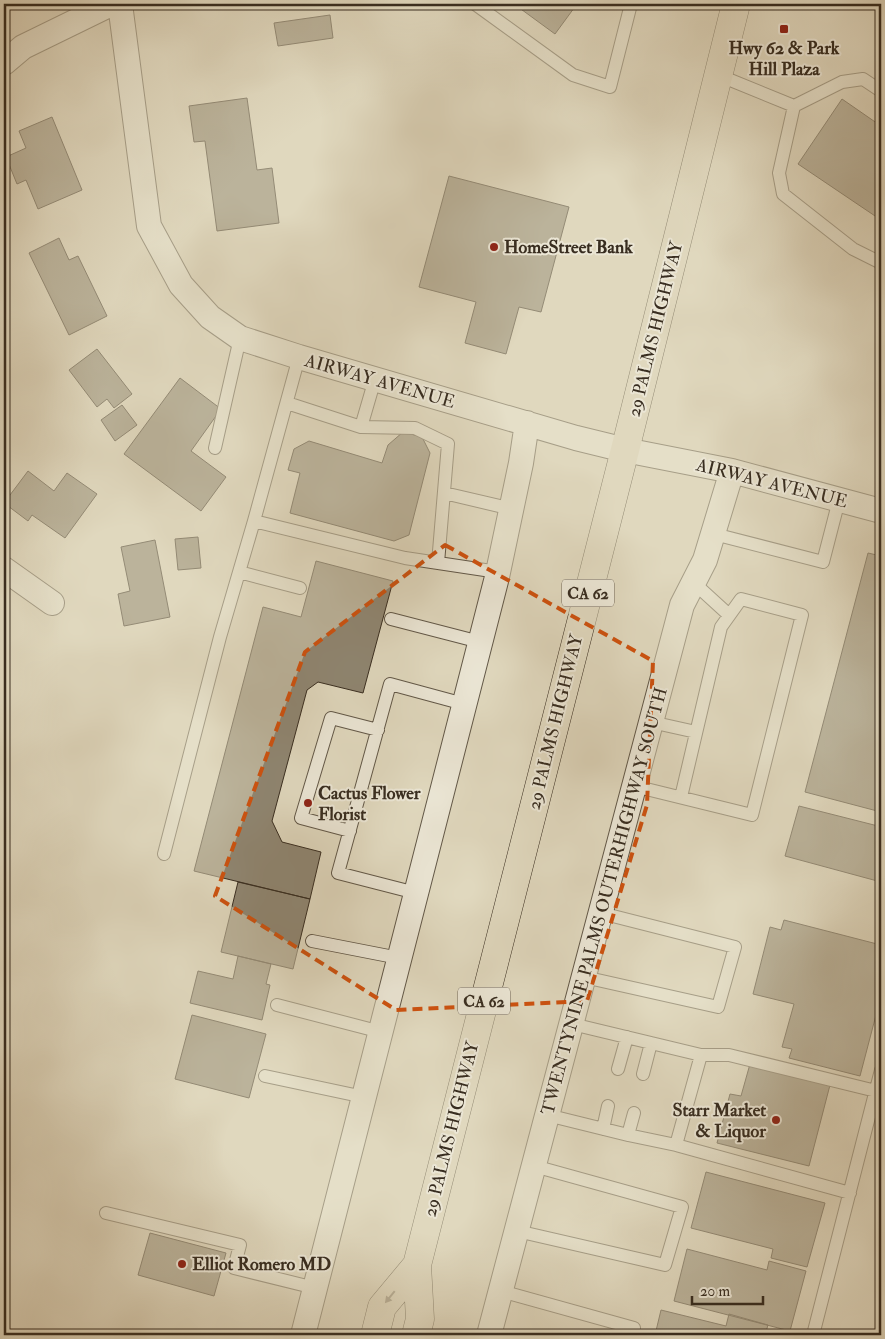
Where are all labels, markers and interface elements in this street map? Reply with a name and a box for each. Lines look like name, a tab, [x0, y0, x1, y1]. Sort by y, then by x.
marker: Hwy 62 & Park Hill Plaza	[778, 23, 790, 35]
place label: Hwy 62 & Park Hill Plaza	[729, 37, 840, 81]
place label: HomeStreet Bank	[504, 236, 633, 259]
street label: 29 PALMS HIGHWAY	[623, 238, 689, 419]
marker: HomeStreet Bank	[488, 241, 500, 253]
street label: AIRWAY AVENUE	[301, 349, 458, 414]
street label: AIRWAY AVENUE	[693, 453, 850, 513]
road number: CA 62	[562, 580, 614, 606]
street label: 29 PALMS HIGHWAY	[523, 631, 589, 812]
street label: TWENTYNINE PALMS OUTERHIGHWAY SOUTH	[536, 685, 673, 1117]
place label: Cactus Flower Florist	[318, 782, 421, 826]
marker: Cactus Flower Florist	[302, 797, 314, 809]
road number: CA 62	[458, 988, 510, 1014]
street label: 29 PALMS HIGHWAY	[419, 1038, 485, 1219]
place label: Starr Market & Liquor	[673, 1099, 766, 1143]
marker: Starr Market & Liquor	[770, 1114, 782, 1126]
place label: Elliot Romero MD	[192, 1253, 331, 1276]
marker: Elliot Romero MD	[176, 1258, 188, 1270]
scale bar	[692, 1274, 764, 1306]
text: 20 m	[700, 1282, 730, 1301]
one-way arrow	[385, 1291, 396, 1304]

